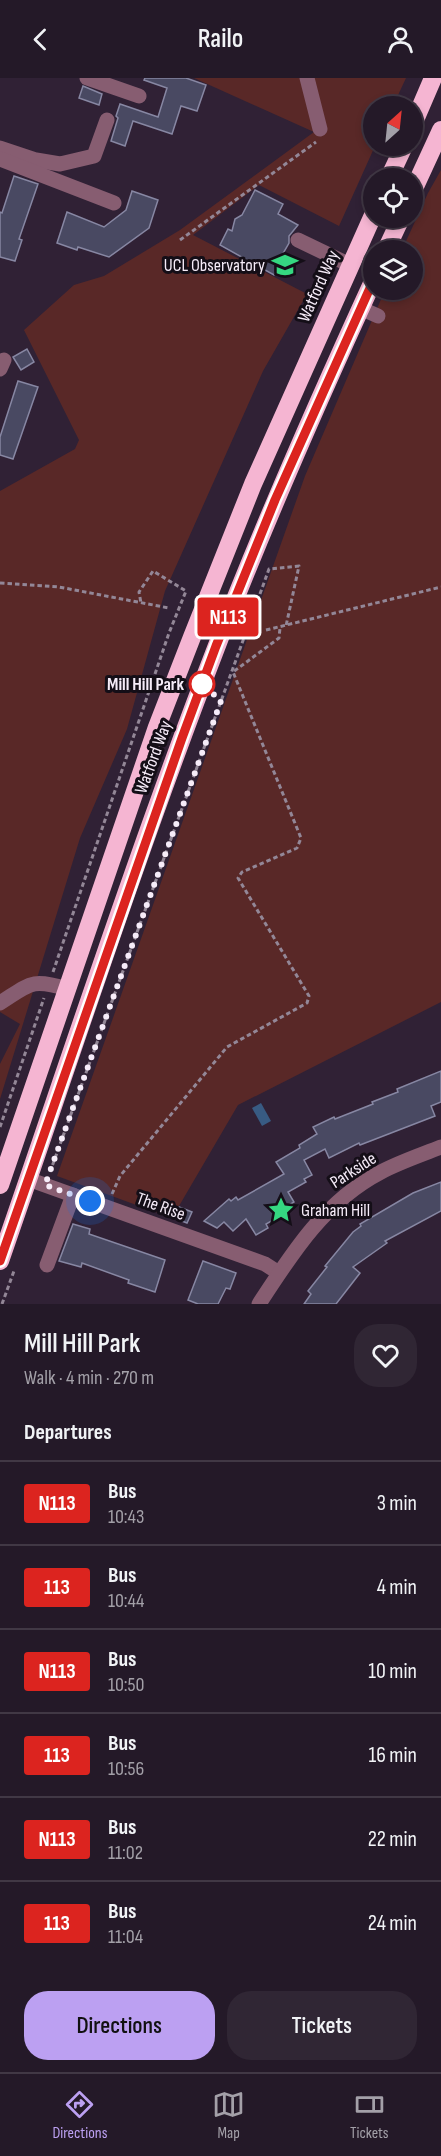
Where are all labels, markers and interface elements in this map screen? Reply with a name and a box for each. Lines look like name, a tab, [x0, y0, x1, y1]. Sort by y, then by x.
icon: back	[24, 23, 57, 56]
text: Railo	[198, 23, 243, 55]
icon: person	[384, 23, 417, 56]
north arrow	[363, 96, 423, 156]
map controls	[363, 96, 423, 300]
button: locate	[363, 168, 423, 228]
button: layers	[363, 240, 423, 300]
street label: Watford Way	[293, 247, 344, 325]
school or university icon: UCL Observatory	[270, 250, 300, 280]
place label: UCL Observatory	[164, 255, 265, 276]
line badge: N113	[186, 598, 270, 636]
text: N113	[209, 605, 247, 630]
marker: Mill Hill Park	[189, 671, 215, 697]
place label: Mill Hill Park	[107, 674, 184, 695]
street label: Watford Way	[131, 718, 176, 797]
street label: Parkside	[326, 1148, 380, 1193]
your location	[75, 1186, 105, 1216]
street label: The Rise	[134, 1188, 188, 1225]
place icon: Graham Hill	[266, 1195, 296, 1225]
place label: Graham Hill	[301, 1200, 370, 1221]
button: heart	[354, 1324, 417, 1387]
text: Mill Hill Park	[24, 1327, 140, 1360]
text: Walk · 4 min · 270 m	[24, 1366, 154, 1390]
text: Departures	[24, 1419, 112, 1446]
text: Bus	[108, 1478, 137, 1505]
text: 3 min	[377, 1490, 417, 1517]
text: N113	[38, 1491, 76, 1516]
text: 10:43	[108, 1505, 144, 1529]
text: Bus	[108, 1562, 137, 1589]
text: 4 min	[377, 1574, 417, 1601]
text: 113	[44, 1575, 70, 1600]
text: 10:44	[108, 1589, 144, 1613]
text: Bus	[108, 1646, 137, 1673]
text: 10 min	[368, 1658, 417, 1685]
text: N113	[38, 1659, 76, 1684]
text: 10:50	[108, 1673, 144, 1697]
text: Bus	[108, 1730, 137, 1757]
text: 16 min	[369, 1742, 417, 1769]
text: 113	[44, 1743, 70, 1768]
text: 10:56	[108, 1757, 144, 1781]
text: Bus	[108, 1814, 137, 1841]
text: 22 min	[368, 1826, 417, 1853]
text: N113	[38, 1827, 76, 1852]
text: 11:02	[108, 1841, 143, 1865]
text: Bus	[108, 1898, 137, 1925]
text: 24 min	[368, 1910, 417, 1937]
text: 113	[44, 1911, 70, 1936]
text: 11:04	[108, 1925, 143, 1949]
button: Directions	[24, 1991, 215, 2060]
button: Tickets	[227, 1991, 417, 2060]
tab: Directions	[52, 2088, 107, 2143]
tab: Map	[212, 2088, 245, 2143]
tab: Tickets	[350, 2088, 389, 2143]

